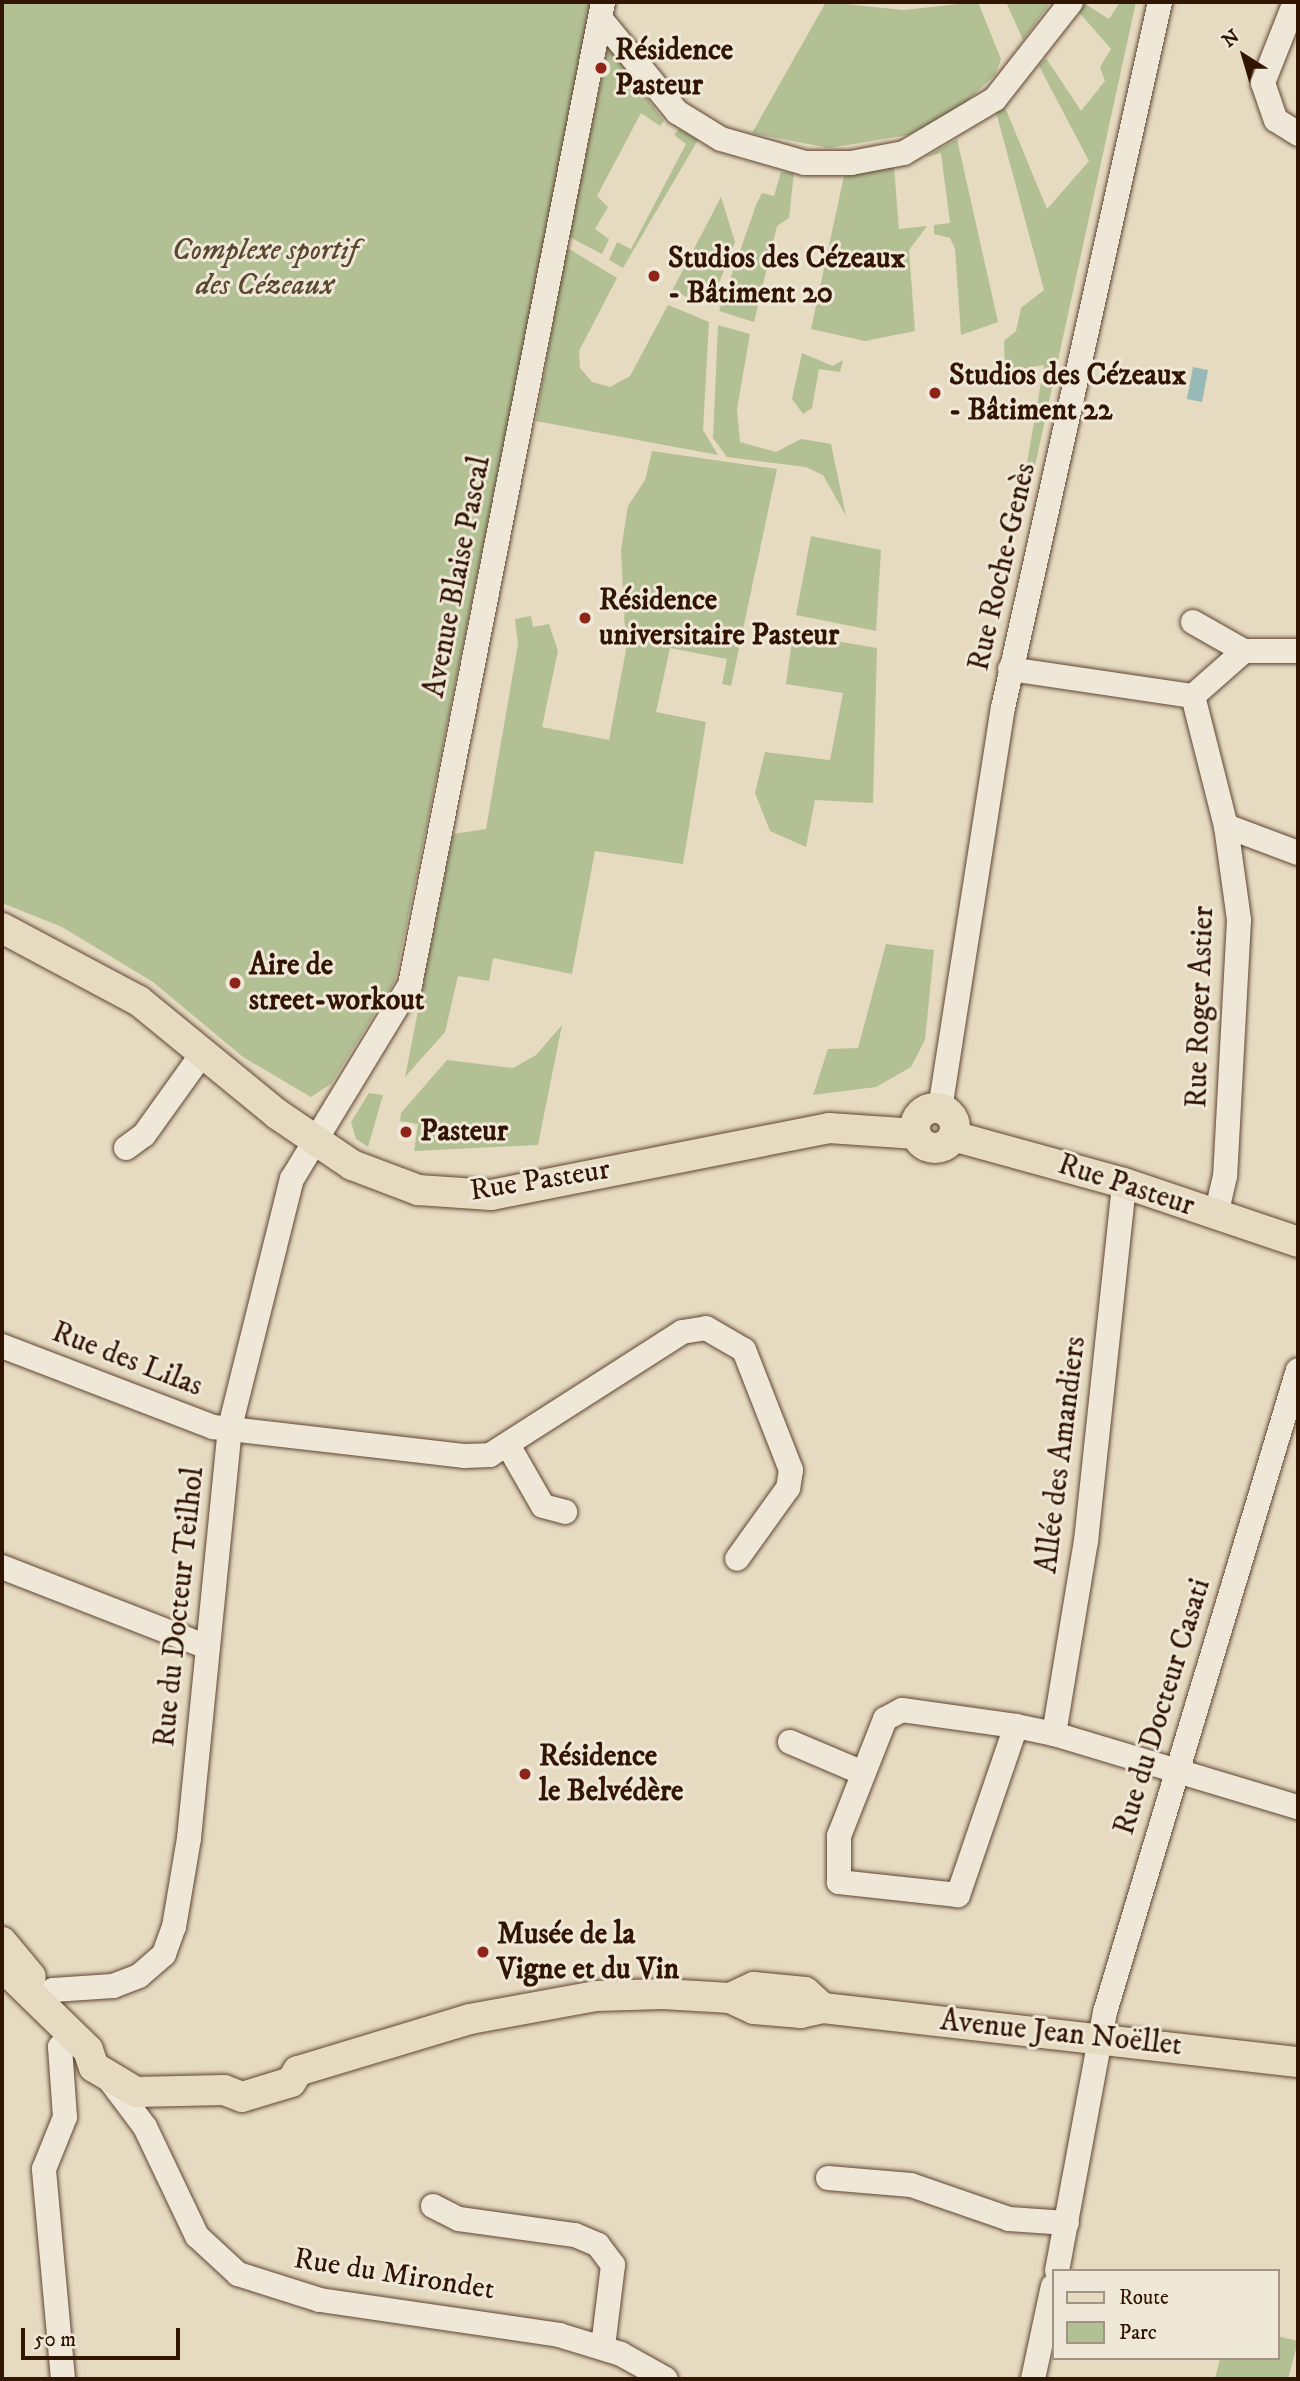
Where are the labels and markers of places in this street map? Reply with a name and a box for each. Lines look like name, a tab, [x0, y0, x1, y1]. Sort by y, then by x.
place label: Résidence Pasteur	[615, 33, 733, 104]
marker: Résidence Pasteur	[593, 60, 609, 76]
place label: Studios des Cézeaux - Bâtiment 20	[668, 241, 905, 312]
marker: Studios des Cézeaux - Bâtiment 20	[646, 268, 662, 284]
place label: Studios des Cézeaux - Bâtiment 22	[949, 358, 1186, 428]
marker: Studios des Cézeaux - Bâtiment 22	[927, 385, 943, 401]
place label: Résidence universitaire Pasteur	[599, 583, 839, 654]
marker: Résidence universitaire Pasteur	[577, 610, 593, 626]
place label: Aire de street-workout	[249, 948, 424, 1018]
marker: Aire de street-workout	[227, 975, 243, 991]
place label: Pasteur	[420, 1114, 508, 1150]
marker: Pasteur	[398, 1124, 414, 1140]
place label: Résidence le Belvédère	[539, 1739, 683, 1810]
marker: Résidence le Belvédère	[517, 1766, 533, 1782]
place label: Musée de la Vigne et du Vin	[497, 1917, 679, 1988]
marker: Musée de la Vigne et du Vin	[475, 1944, 491, 1960]

